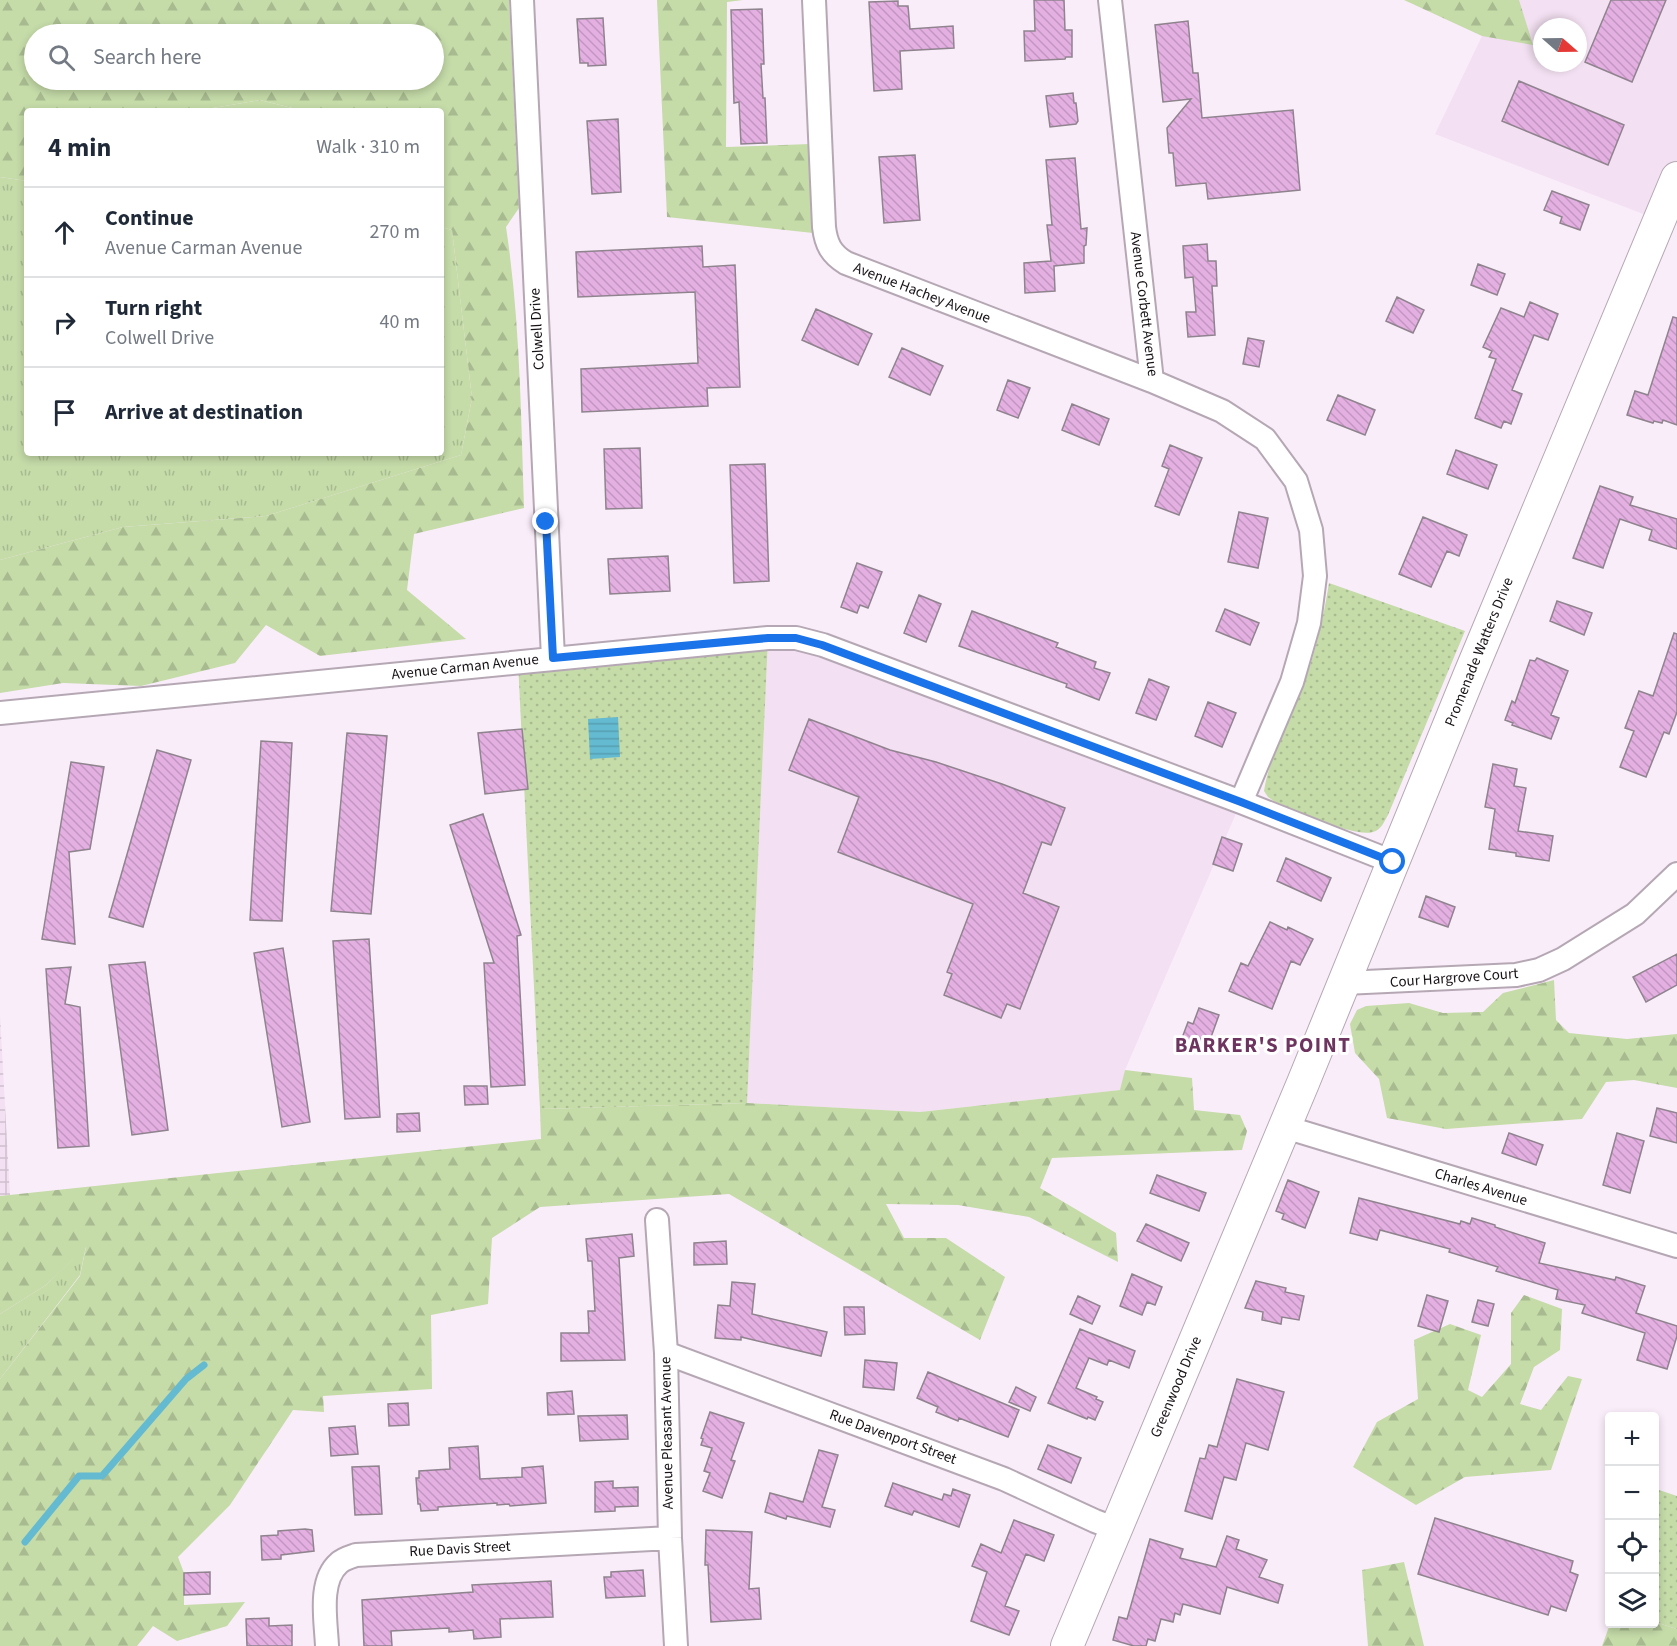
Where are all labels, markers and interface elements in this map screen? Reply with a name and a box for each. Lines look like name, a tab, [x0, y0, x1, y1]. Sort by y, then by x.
north arrow	[1533, 18, 1587, 72]
search box	[24, 24, 444, 90]
icon: search	[45, 41, 78, 74]
text: Search here	[93, 41, 201, 73]
text: 4 min	[48, 129, 111, 166]
text: Walk · 310 m	[316, 133, 420, 161]
text: Continue	[105, 202, 194, 234]
icon: ahead	[48, 216, 81, 249]
text: 270 m	[370, 218, 420, 246]
street label: Avenue Corbett Avenue	[1125, 230, 1163, 378]
text: Avenue Carman Avenue	[105, 234, 302, 262]
street label: Avenue Hachey Avenue	[850, 257, 994, 329]
street label: Colwell Drive	[524, 288, 550, 370]
text: Turn right	[105, 292, 202, 324]
icon: right	[48, 306, 81, 339]
text: 40 m	[380, 308, 420, 336]
text: Colwell Drive	[105, 324, 214, 352]
icon: arrive	[48, 396, 81, 429]
text: Arrive at destination	[105, 396, 303, 428]
route end	[532, 508, 558, 534]
street label: Promenade Watters Drive	[1439, 574, 1519, 730]
street label: Avenue Carman Avenue	[390, 649, 540, 685]
route start	[1379, 848, 1405, 874]
street label: Cour Hargrove Court	[1389, 963, 1519, 993]
district label: BARKER'S POINT	[1175, 1030, 1351, 1060]
street label: Charles Avenue	[1432, 1163, 1530, 1211]
street label: Greenwood Drive	[1145, 1333, 1207, 1441]
street label: Avenue Pleasant Avenue	[655, 1356, 679, 1510]
street label: Rue Davenport Street	[827, 1404, 959, 1470]
map controls	[1605, 1412, 1659, 1628]
button: +	[1605, 1412, 1659, 1466]
button: −	[1605, 1466, 1659, 1520]
button: locate	[1605, 1520, 1659, 1574]
street label: Rue Davis Street	[409, 1536, 511, 1562]
button: layers	[1605, 1574, 1659, 1628]

